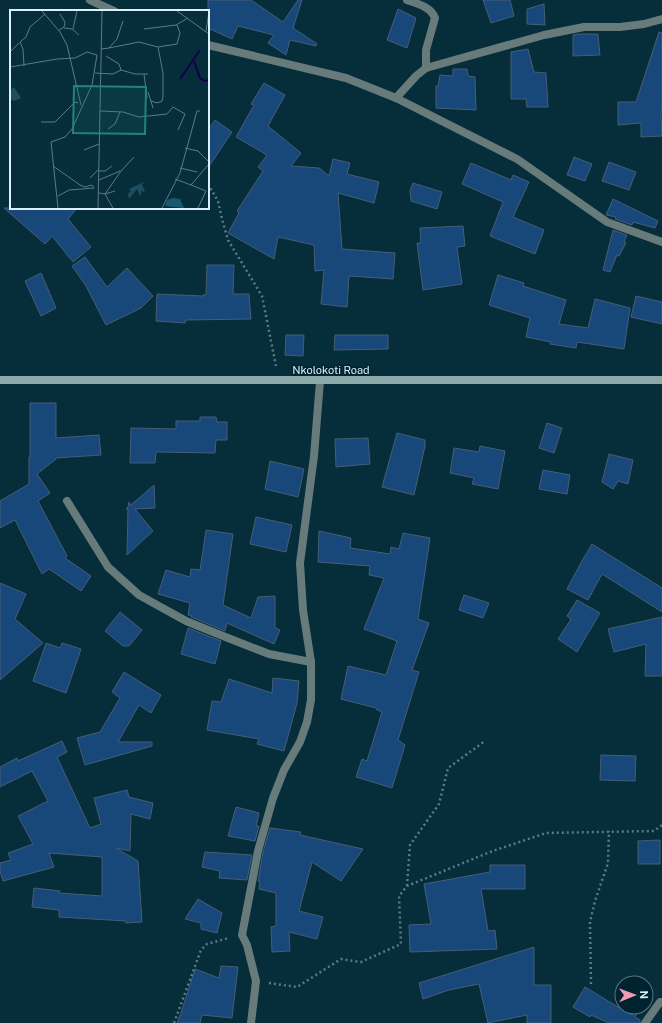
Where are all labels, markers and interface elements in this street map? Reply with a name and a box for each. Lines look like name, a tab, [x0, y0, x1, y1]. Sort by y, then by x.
inset map	[10, 10, 209, 209]
street label: Nkolokoti Road	[292, 364, 370, 376]
north arrow	[614, 975, 654, 1015]
text: N	[638, 990, 650, 999]

